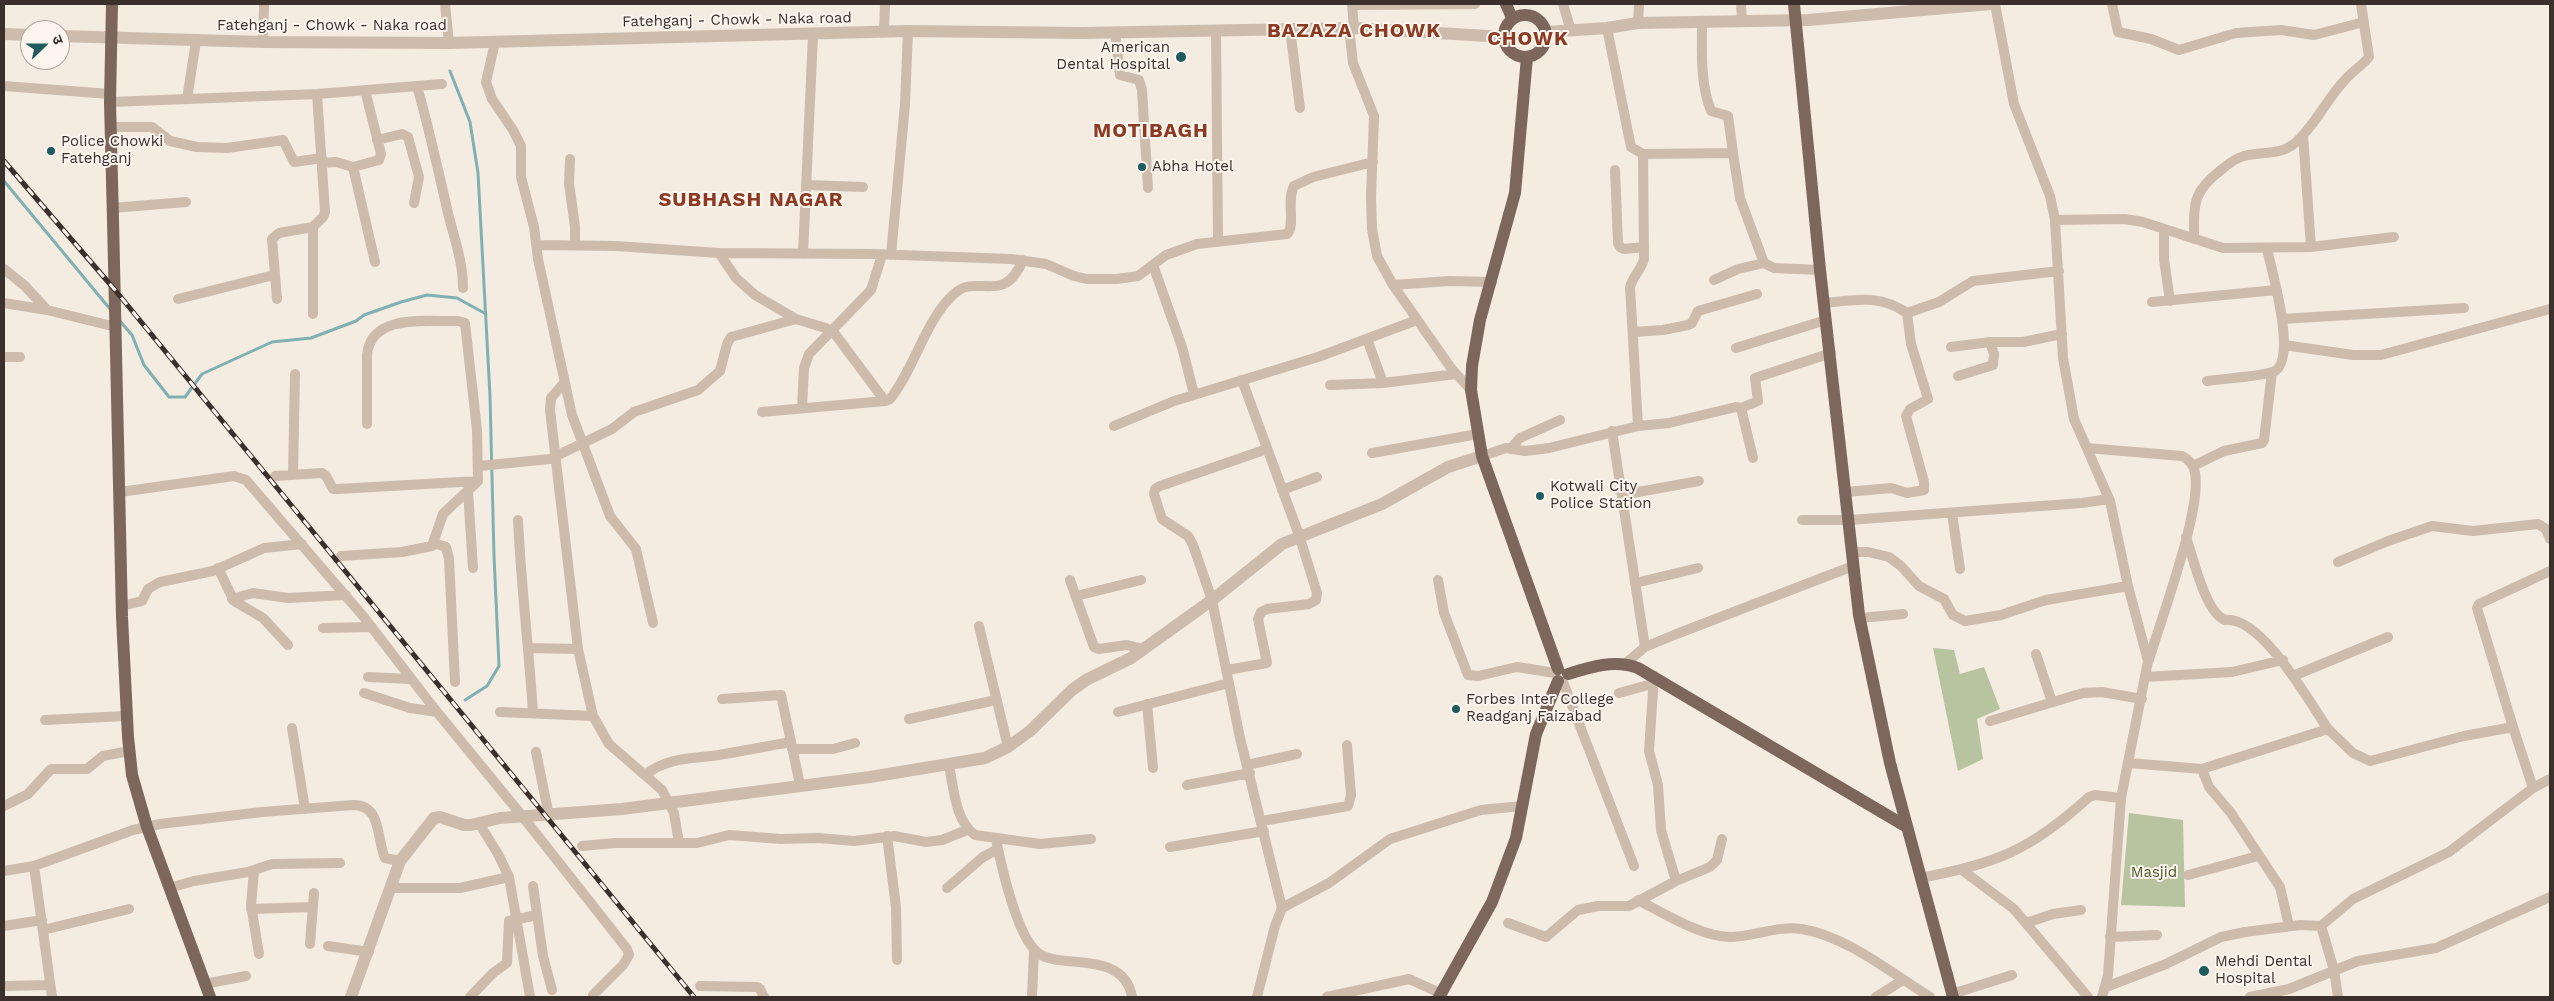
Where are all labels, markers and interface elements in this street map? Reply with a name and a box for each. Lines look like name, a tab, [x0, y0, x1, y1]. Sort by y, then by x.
street label: Fatehganj - Chowk - Naka road	[622, 9, 852, 31]
street label: Fatehganj - Chowk - Naka road	[217, 17, 447, 35]
district label: BAZAZA CHOWK	[1266, 19, 1442, 43]
north arrow	[20, 20, 70, 70]
district label: CHOWK	[1487, 27, 1569, 51]
text: उ	[49, 33, 67, 47]
place label: American Dental Hospital	[1056, 39, 1170, 74]
marker: American Dental Hospital	[1174, 50, 1188, 64]
district label: MOTIBAGH	[1092, 119, 1210, 143]
place label: Police Chowki Fatehganj	[61, 133, 163, 168]
marker: Police Chowki Fatehganj	[45, 145, 57, 157]
place label: Abha Hotel	[1152, 158, 1233, 176]
marker: Abha Hotel	[1136, 161, 1148, 173]
district label: SUBHASH NAGAR	[657, 188, 845, 212]
place label: Kotwali City Police Station	[1550, 478, 1651, 513]
marker: Kotwali City Police Station	[1534, 490, 1546, 502]
place label: Forbes Inter College Readganj Faizabad	[1466, 691, 1614, 726]
marker: Forbes Inter College Readganj Faizabad	[1450, 703, 1462, 715]
park label: Masjid	[2131, 864, 2177, 882]
place label: Mehdi Dental Hospital	[2215, 953, 2312, 988]
marker: Mehdi Dental Hospital	[2197, 964, 2211, 978]

